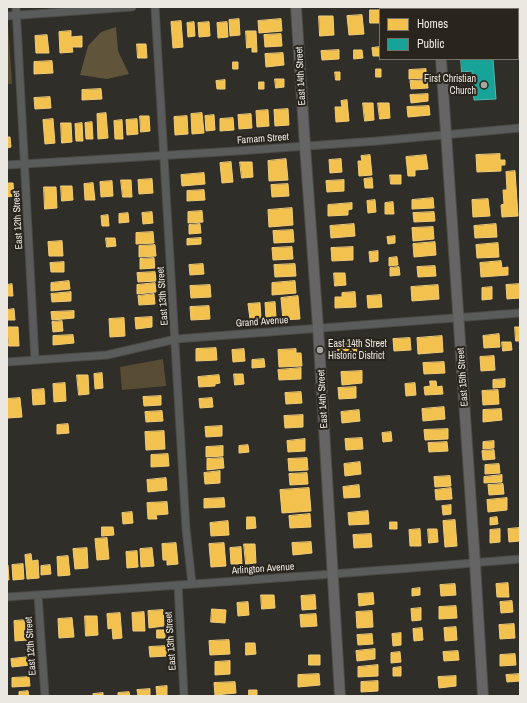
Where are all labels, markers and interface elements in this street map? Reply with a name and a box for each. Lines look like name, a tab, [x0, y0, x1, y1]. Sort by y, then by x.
legend	[379, 8, 519, 60]
text: Homes	[417, 16, 448, 32]
text: Public	[417, 36, 444, 52]
street label: East 14th Street	[293, 46, 309, 106]
place label: First Christian Church	[424, 73, 476, 96]
marker: First Christian Church	[479, 80, 489, 90]
street label: Farnam Street	[237, 131, 289, 147]
street label: East 12th Street	[10, 190, 26, 250]
street label: East 13th Street	[155, 266, 171, 326]
street label: Grand Avenue	[235, 314, 289, 330]
place label: East 14th Street Historic District	[328, 338, 387, 362]
marker: East 14th Street Historic District	[315, 345, 325, 355]
street label: East 15th Street	[455, 347, 471, 407]
street label: East 14th Street	[315, 369, 331, 429]
street label: Arlington Avenue	[231, 561, 295, 577]
street label: East 13th Street	[163, 611, 179, 671]
street label: East 12th Street	[23, 616, 39, 676]

